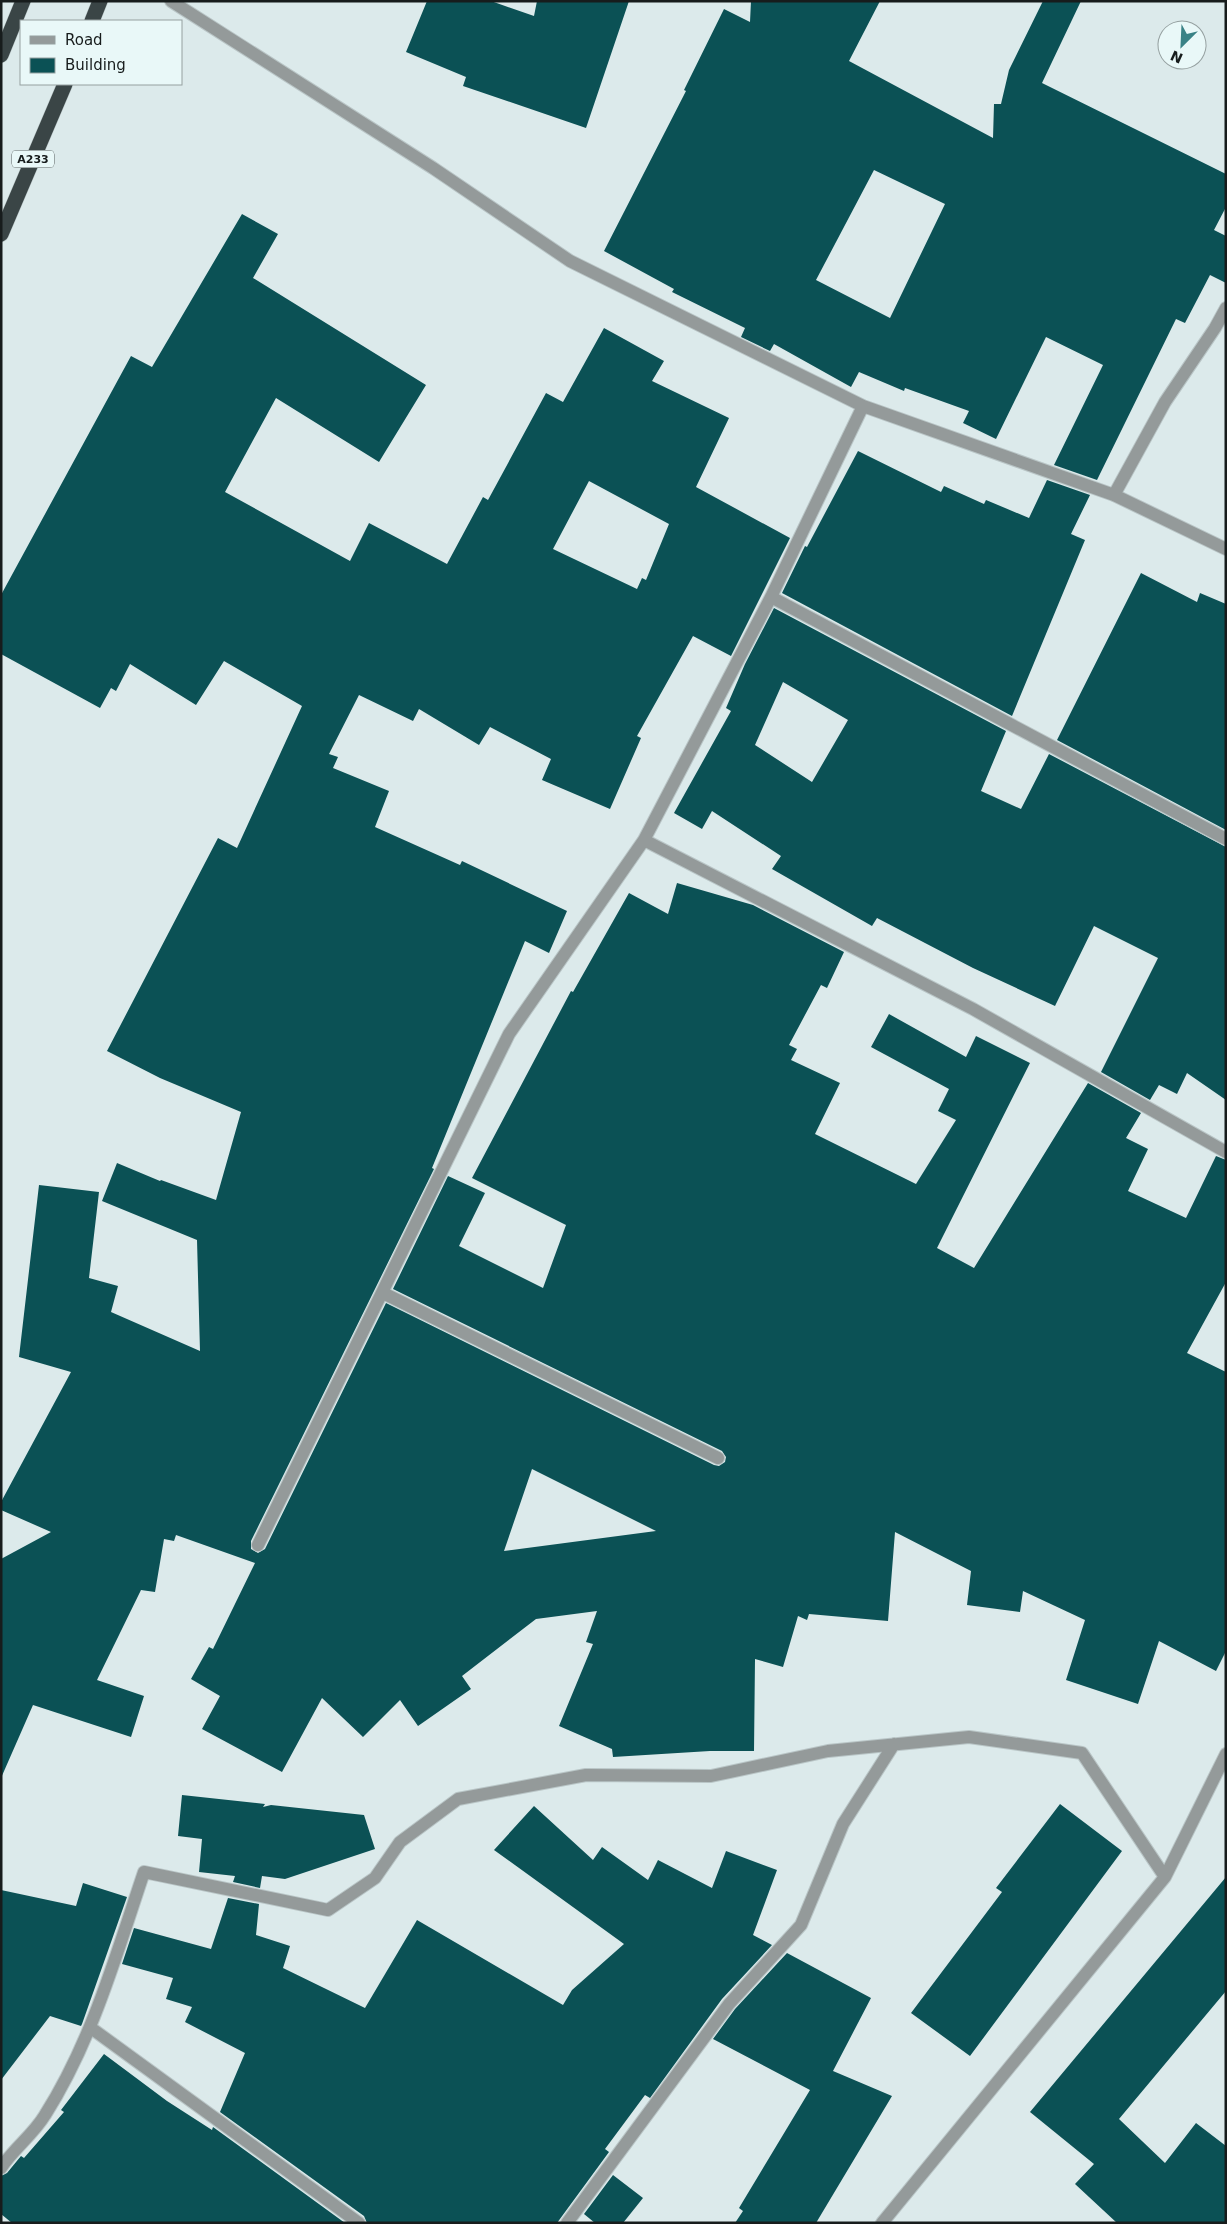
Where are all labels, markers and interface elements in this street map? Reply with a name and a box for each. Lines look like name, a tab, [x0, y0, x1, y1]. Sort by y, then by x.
legend	[20, 20, 182, 85]
north arrow	[1157, 20, 1207, 70]
text: Road	[65, 31, 103, 49]
text: N	[1168, 47, 1185, 67]
text: Building	[65, 56, 126, 74]
road number: A233	[12, 150, 54, 168]

